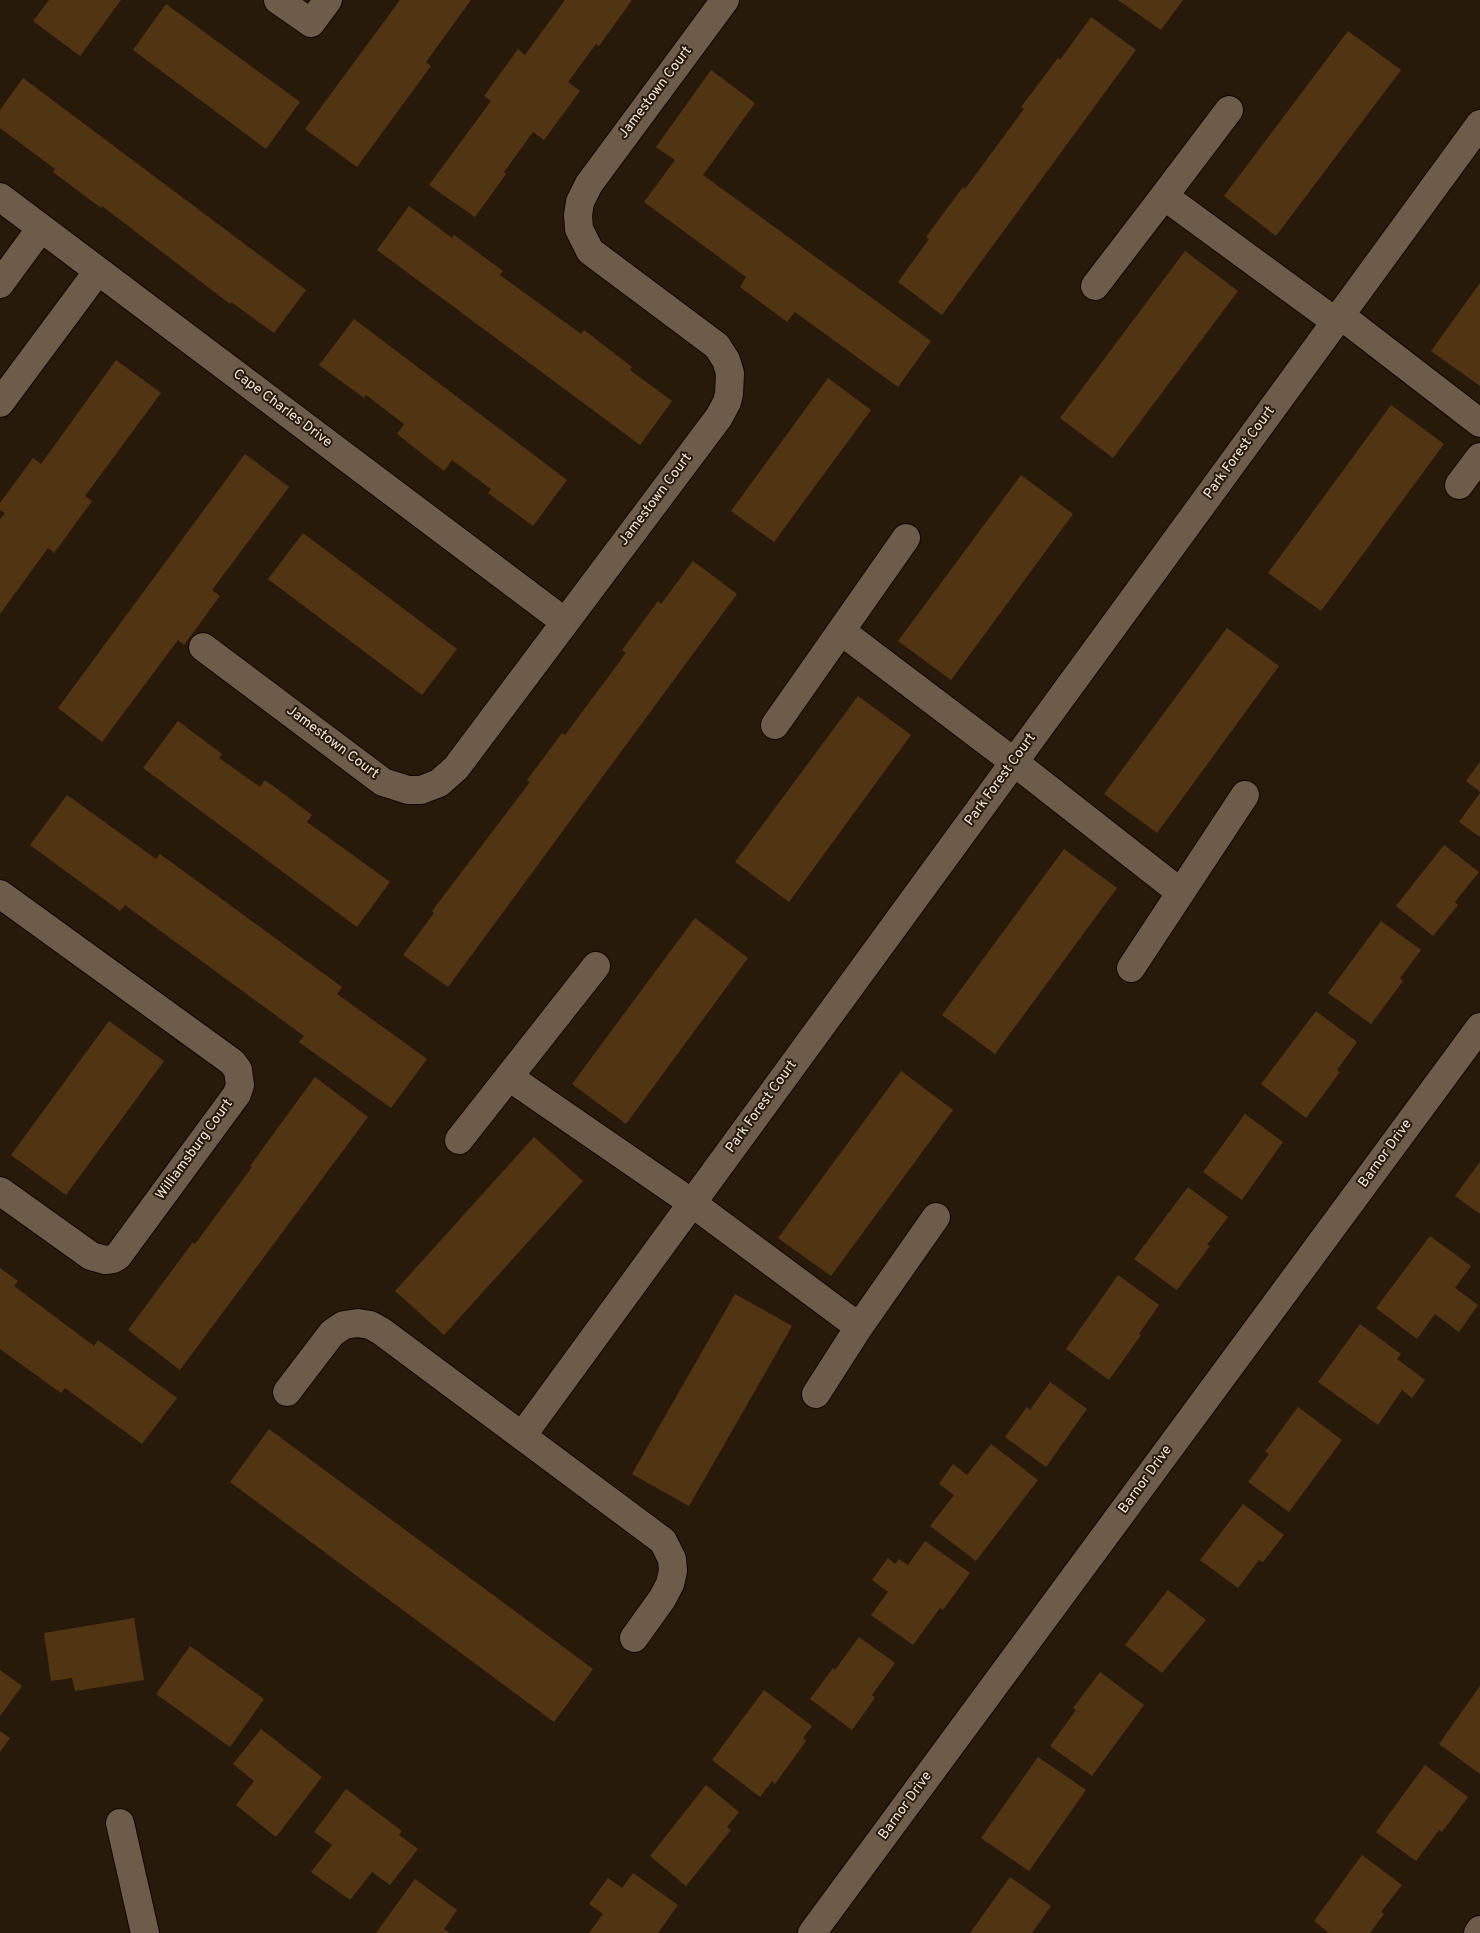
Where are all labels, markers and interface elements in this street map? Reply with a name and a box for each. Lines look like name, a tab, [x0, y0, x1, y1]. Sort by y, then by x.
street label: Jamestown Court	[616, 44, 696, 142]
street label: Cape Charles Drive	[229, 366, 335, 452]
street label: Park Forest Court	[1201, 404, 1279, 502]
street label: Jamestown Court	[616, 451, 696, 549]
street label: Jamestown Court	[283, 703, 381, 783]
street label: Park Forest Court	[962, 731, 1040, 829]
street label: Park Forest Court	[723, 1058, 801, 1156]
street label: Williamsburg Court	[153, 1096, 237, 1204]
street label: Barnor Drive	[1356, 1117, 1416, 1191]
street label: Barnor Drive	[1116, 1443, 1176, 1517]
street label: Barnor Drive	[876, 1769, 936, 1843]

